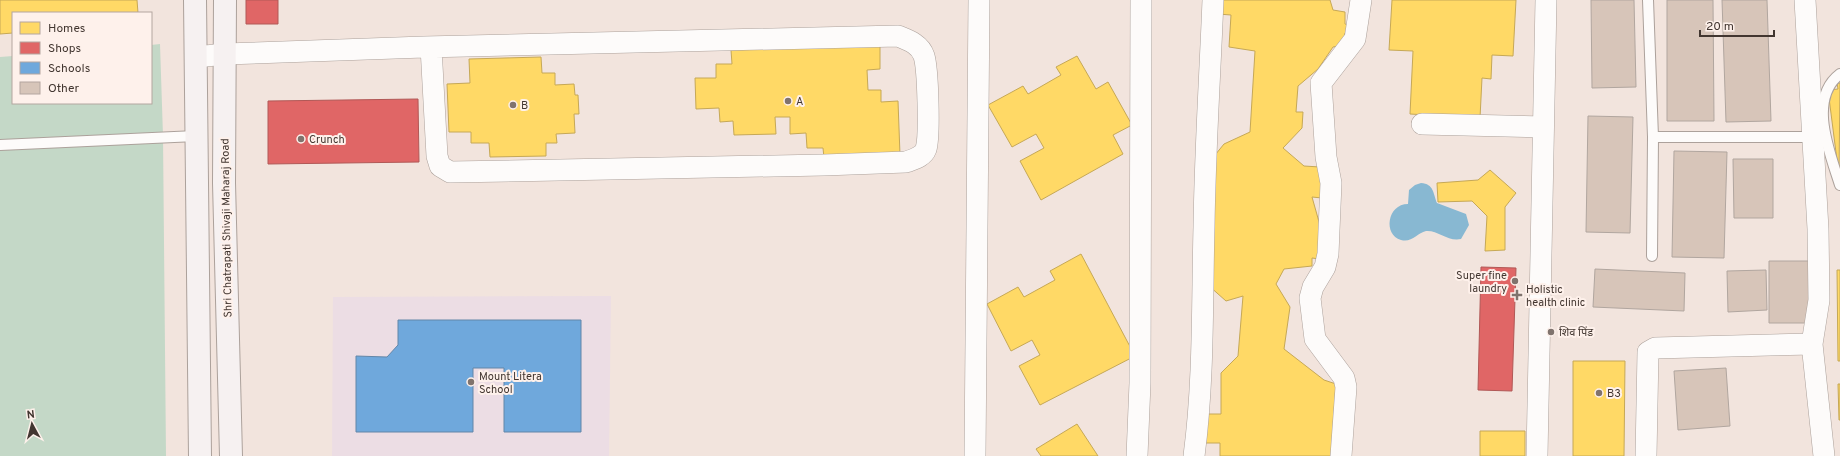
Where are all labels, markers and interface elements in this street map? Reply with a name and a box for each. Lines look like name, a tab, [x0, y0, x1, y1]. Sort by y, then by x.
legend	[12, 12, 152, 104]
scale bar	[1700, 12, 1774, 38]
text: 20 m	[1706, 19, 1734, 35]
text: Homes	[48, 21, 85, 37]
text: Shops	[48, 41, 81, 57]
text: Schools	[48, 61, 90, 77]
text: Other	[48, 81, 80, 97]
place label: A	[796, 95, 803, 109]
marker: A	[783, 96, 793, 106]
place label: B	[521, 99, 528, 113]
marker: B	[508, 100, 518, 110]
place label: Crunch	[309, 133, 345, 147]
marker: Crunch	[296, 134, 306, 144]
street label: Shri Chatrapati Shivaji Maharaj Road	[218, 138, 236, 318]
place label: Super fine laundry	[1456, 269, 1507, 296]
marker: Super fine laundry	[1510, 276, 1520, 286]
place label: Holistic health clinic	[1526, 283, 1585, 310]
marker: Holistic health clinic	[1511, 289, 1523, 301]
place label: शिव पिंड	[1559, 326, 1593, 340]
marker: शिव पिंड	[1546, 327, 1556, 337]
place label: Mount Litera School	[479, 370, 542, 397]
marker: Mount Litera School	[466, 377, 476, 387]
place label: B3	[1607, 387, 1621, 401]
marker: B3	[1594, 388, 1604, 398]
north arrow	[12, 404, 52, 444]
text: N	[26, 408, 36, 422]

